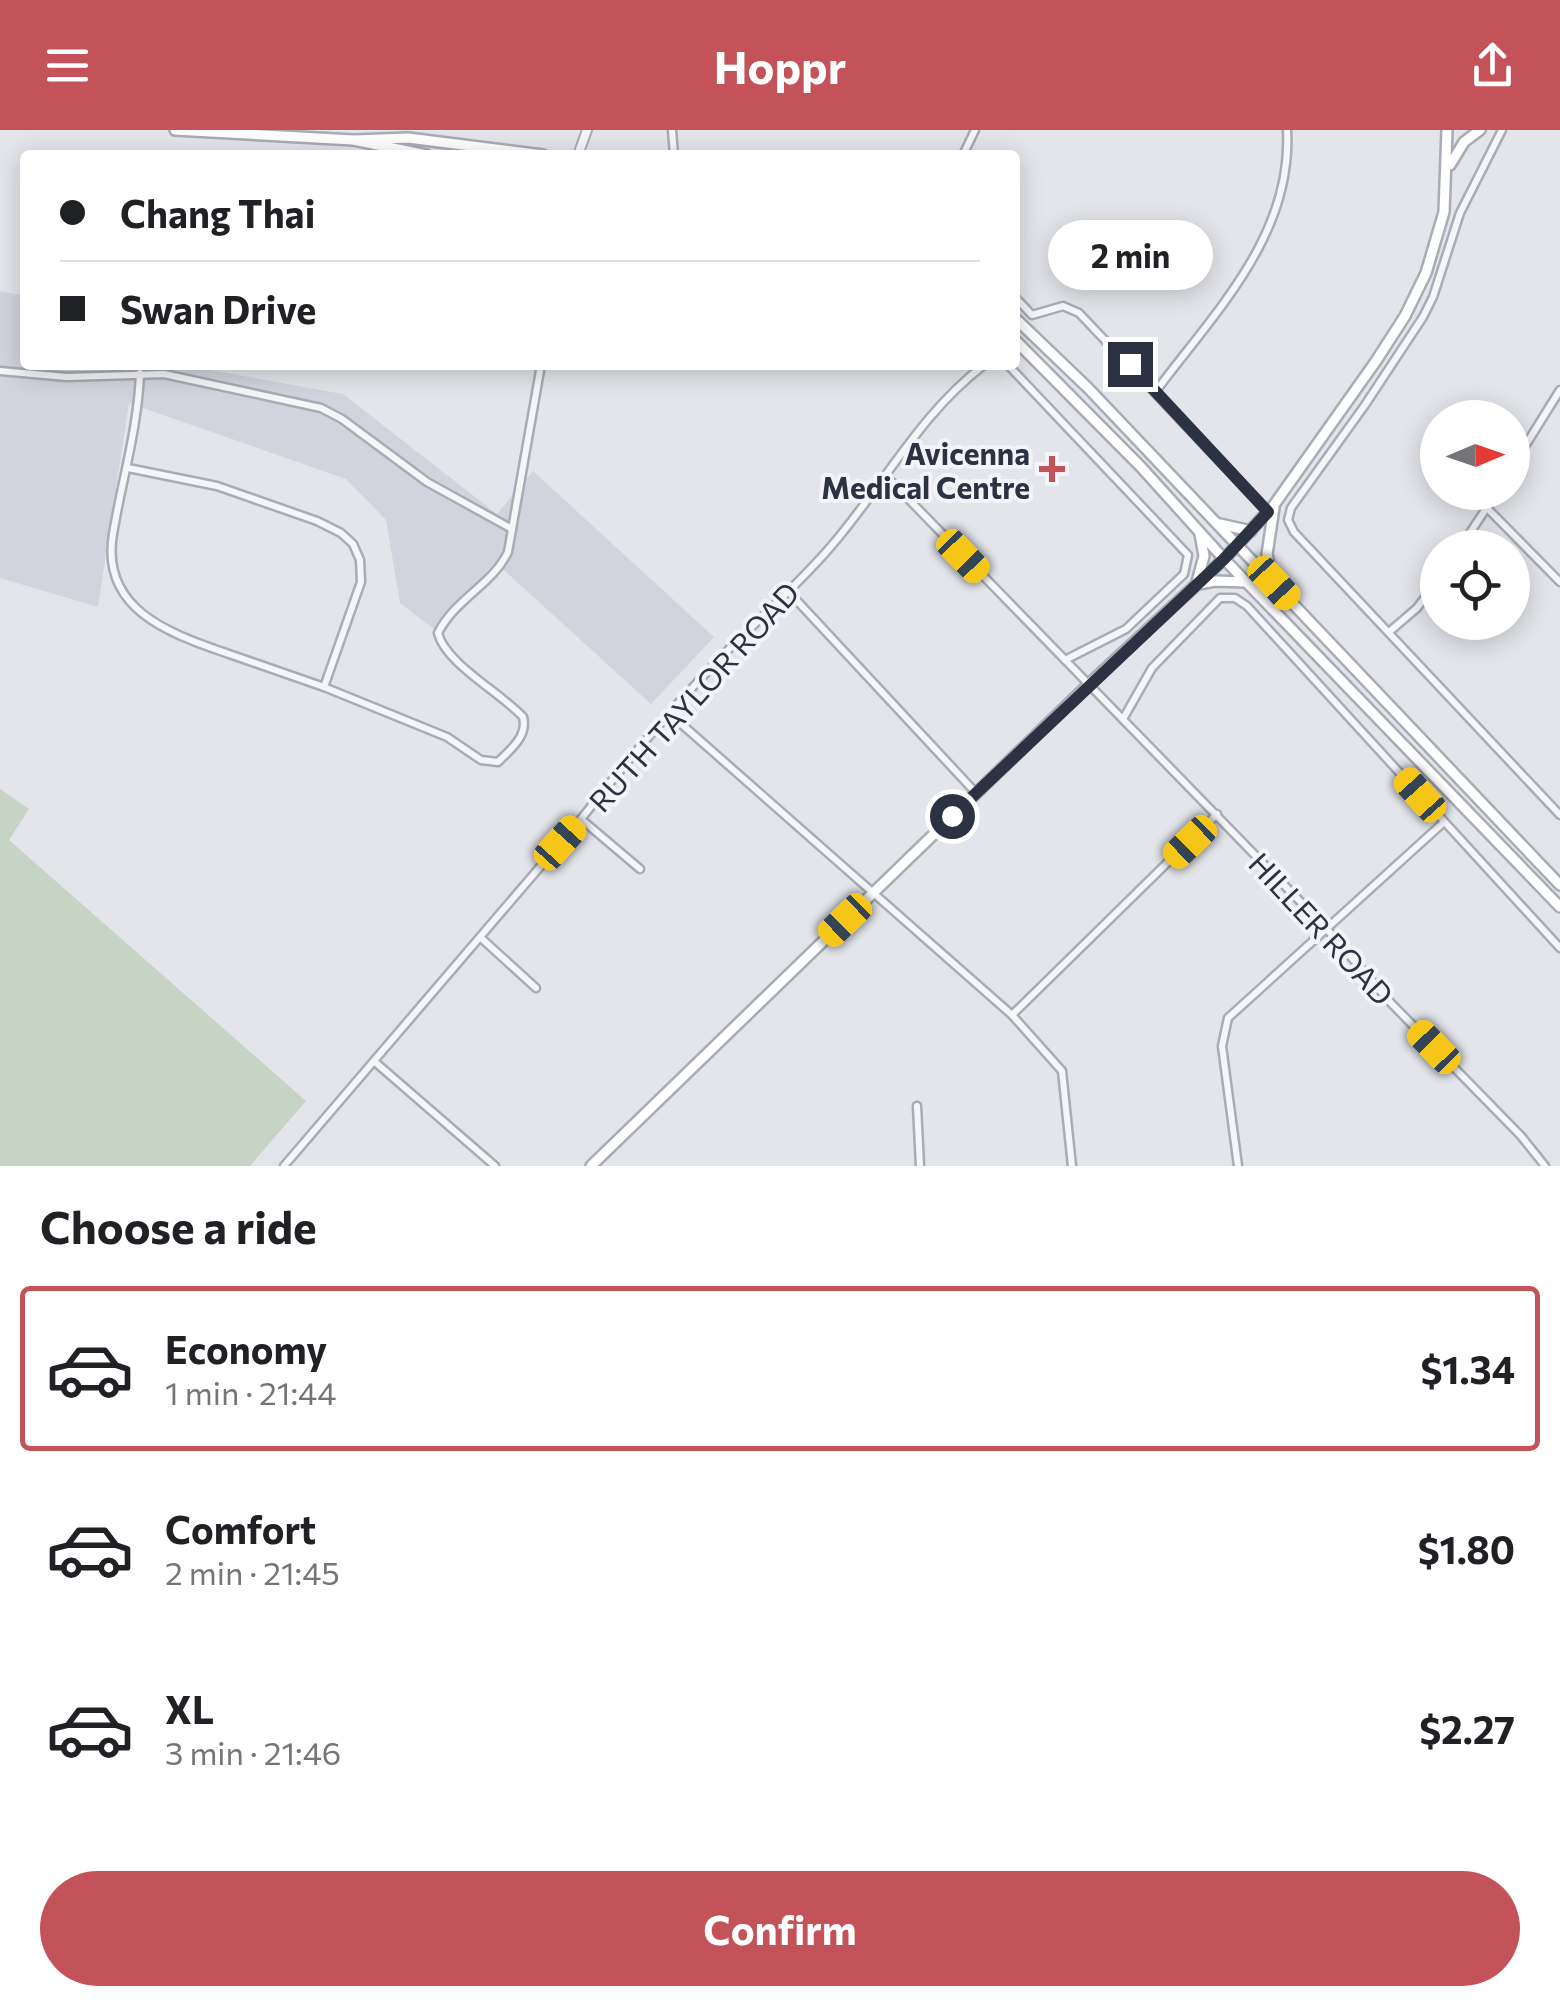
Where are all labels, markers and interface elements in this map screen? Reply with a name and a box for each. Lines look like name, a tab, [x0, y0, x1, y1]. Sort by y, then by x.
icon: menu	[40, 38, 95, 93]
text: Hoppr	[714, 38, 846, 93]
icon: share	[1465, 38, 1520, 93]
text: Chang Thai	[120, 189, 315, 236]
callout: 2 min	[1048, 219, 1212, 289]
text: 2 min	[1091, 235, 1170, 275]
text: Swan Drive	[120, 285, 316, 332]
route end	[1108, 342, 1153, 387]
north arrow	[1420, 400, 1530, 510]
map controls	[1420, 400, 1530, 640]
place label: Avicenna Medical Centre	[821, 434, 1030, 505]
marker: Avicenna Medical Centre	[1039, 456, 1065, 482]
car	[931, 524, 995, 588]
button: locate	[1420, 530, 1530, 640]
car	[1243, 551, 1305, 615]
street label: RUTH TAYLOR ROAD	[580, 574, 806, 818]
car	[1389, 763, 1451, 827]
route start	[930, 794, 975, 839]
car	[1158, 810, 1222, 874]
car	[529, 811, 591, 875]
street label: HILLER ROAD	[1242, 844, 1402, 1012]
car	[813, 888, 877, 952]
car	[1402, 1015, 1466, 1079]
text: Choose a ride	[40, 1198, 317, 1253]
icon: car	[45, 1324, 135, 1414]
text: Economy	[165, 1325, 327, 1372]
text: $1.34	[1420, 1345, 1515, 1392]
text: 1 min · 21:44	[165, 1372, 336, 1412]
icon: car	[45, 1504, 135, 1594]
text: Comfort	[165, 1505, 316, 1552]
text: $1.80	[1418, 1525, 1515, 1572]
text: 2 min · 21:45	[165, 1552, 340, 1592]
icon: car	[45, 1684, 135, 1774]
text: XL	[165, 1685, 214, 1732]
text: $2.27	[1419, 1705, 1515, 1752]
text: 3 min · 21:46	[165, 1732, 341, 1772]
button: Confirm	[40, 1871, 1520, 1986]

